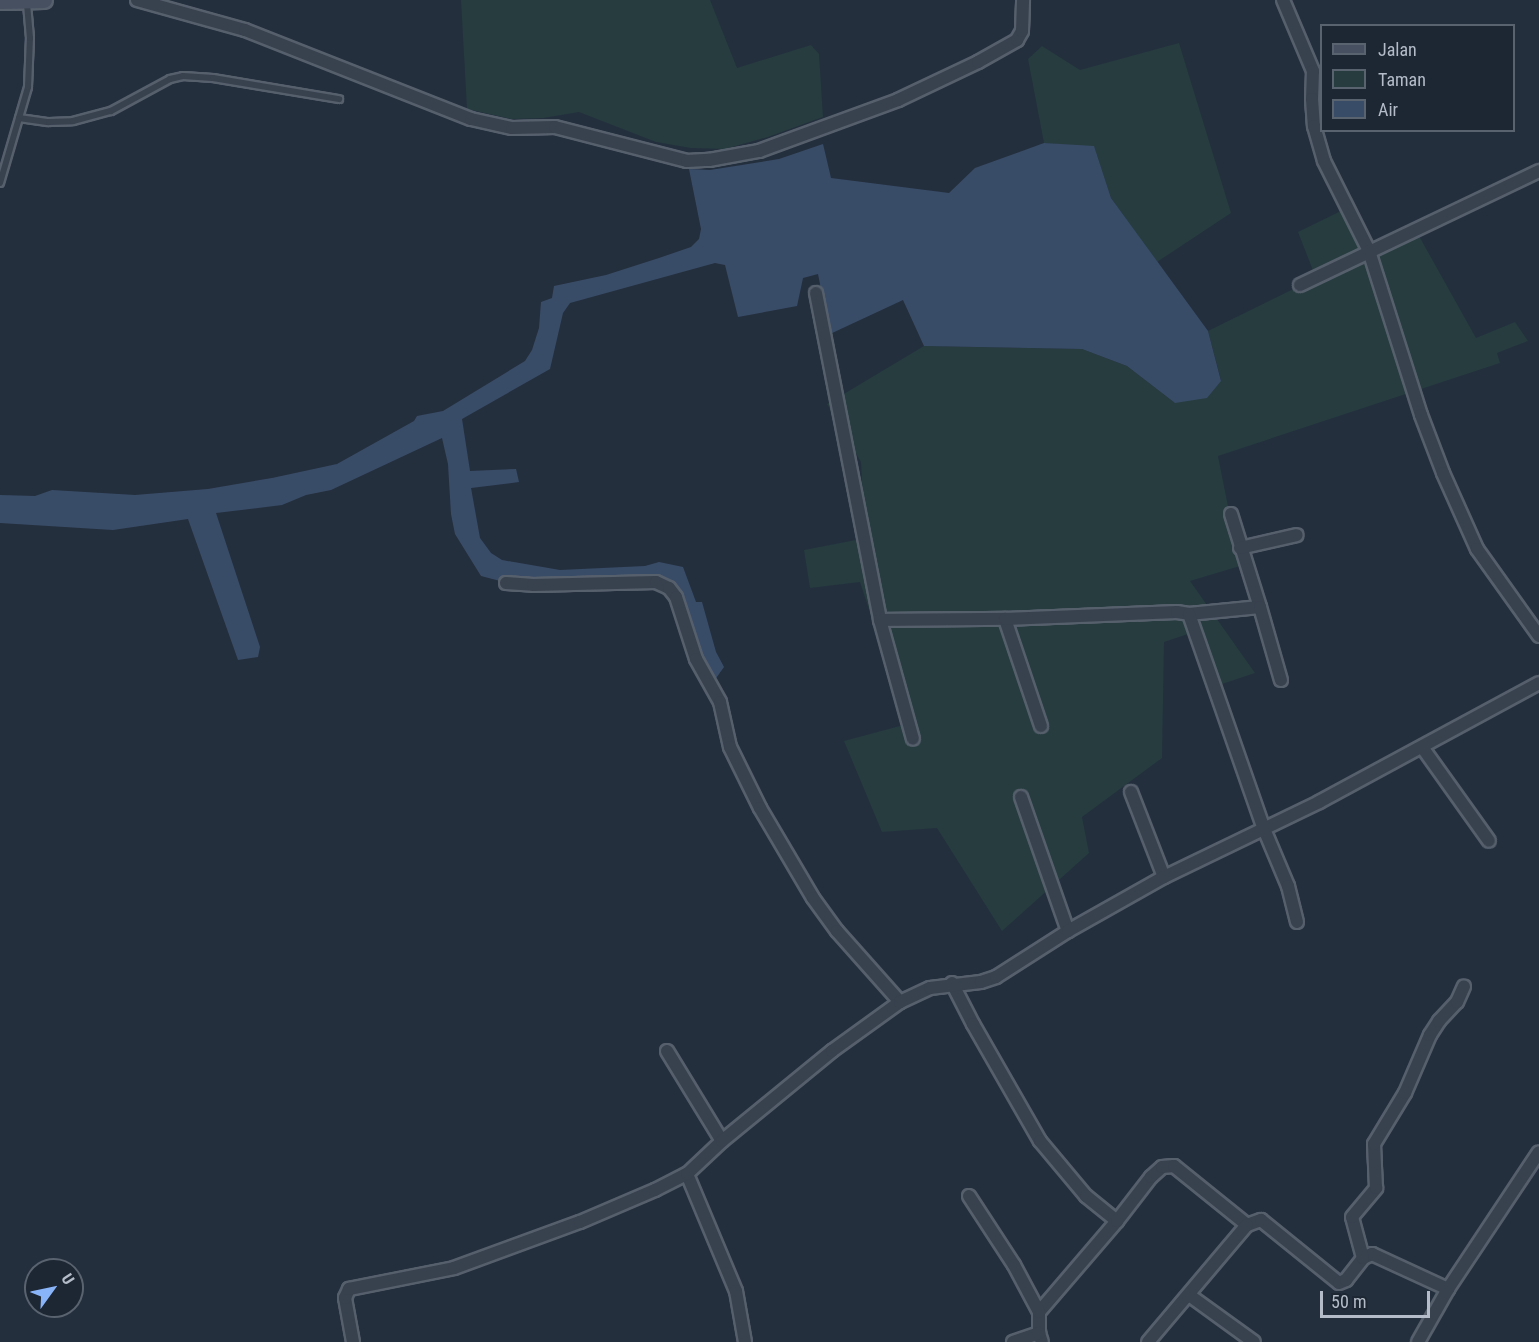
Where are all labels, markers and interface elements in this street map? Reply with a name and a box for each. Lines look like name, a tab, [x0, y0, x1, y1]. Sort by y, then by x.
legend	[1320, 24, 1515, 132]
text: Jalan	[1378, 39, 1417, 60]
text: Taman	[1378, 69, 1426, 90]
text: Air	[1378, 99, 1398, 120]
north arrow	[24, 1258, 84, 1318]
text: U	[57, 1270, 78, 1288]
scale bar	[1323, 1279, 1432, 1317]
text: 50 m	[1331, 1291, 1366, 1312]

